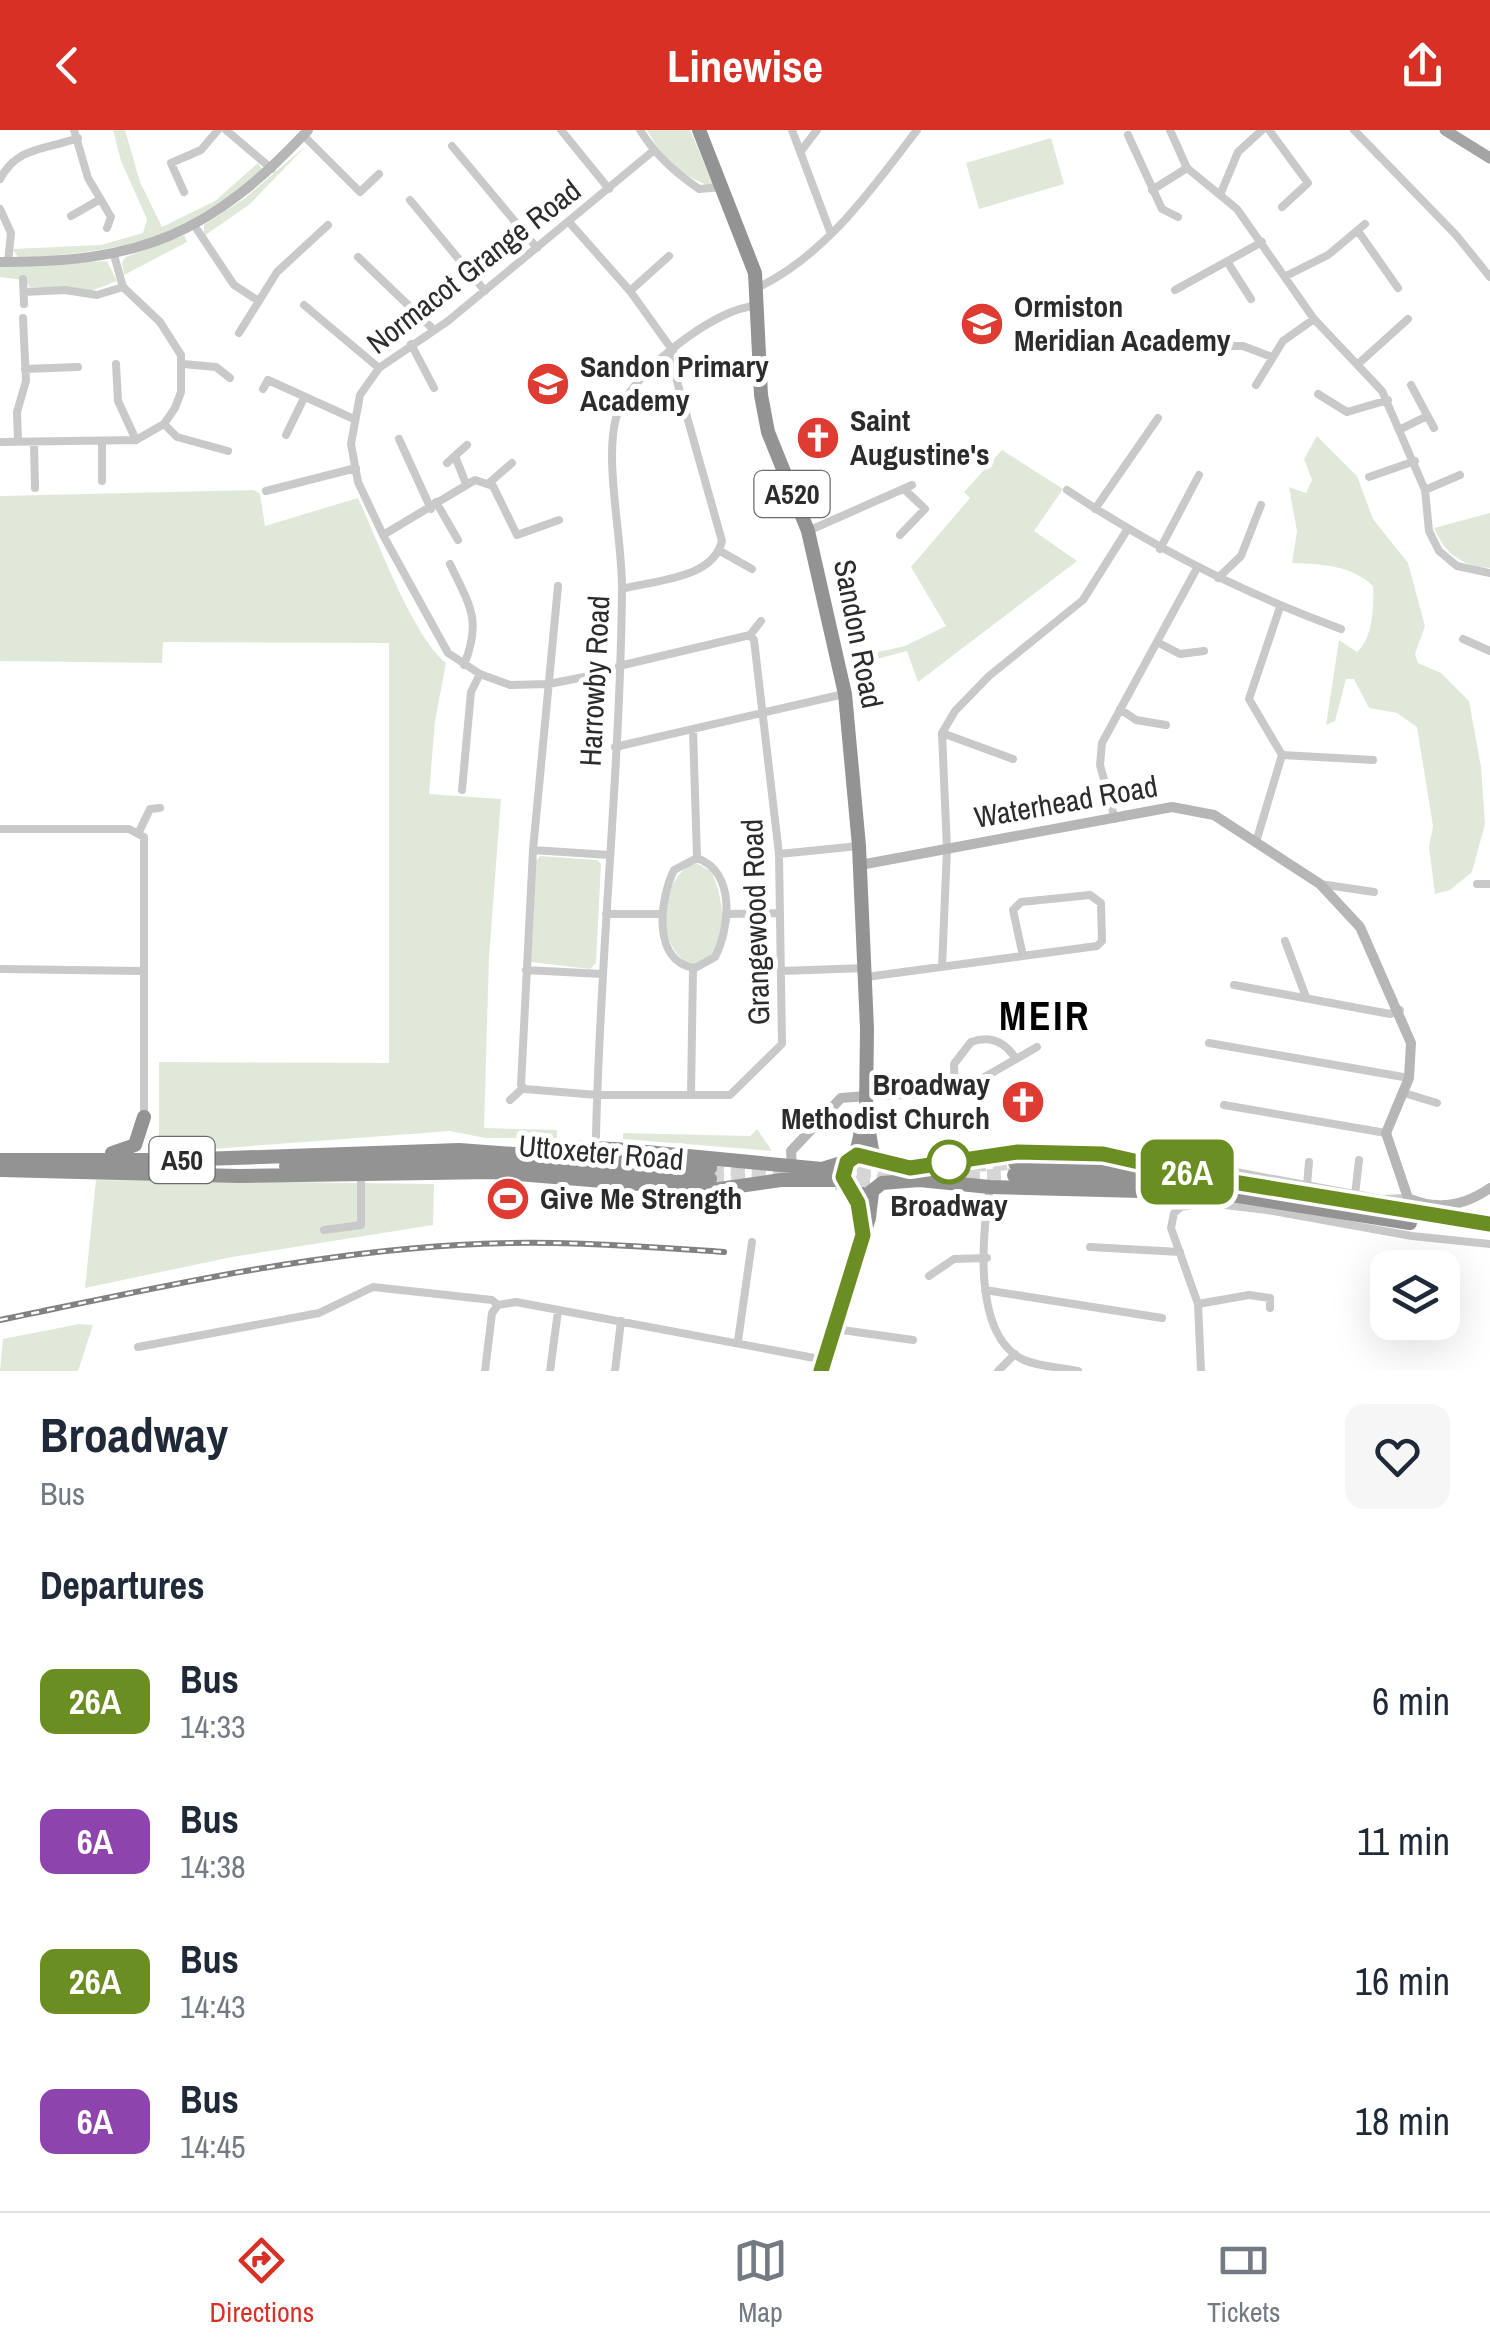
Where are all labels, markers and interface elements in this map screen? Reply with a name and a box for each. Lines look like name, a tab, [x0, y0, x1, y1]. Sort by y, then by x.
text: Linewise	[667, 35, 823, 96]
icon: back	[40, 38, 95, 93]
icon: share	[1395, 38, 1450, 93]
street label: Normacot Grange Road	[358, 170, 589, 362]
place label: Ormiston Meridian Academy	[1014, 286, 1231, 360]
school or university icon: Ormiston Meridian Academy	[959, 301, 1005, 347]
place label: Sandon Primary Academy	[580, 346, 769, 420]
school or university icon: Sandon Primary Academy	[525, 361, 571, 407]
place label: Saint Augustine's	[850, 400, 990, 474]
church icon: Saint Augustine's	[795, 415, 841, 461]
road number: A520	[754, 471, 830, 517]
street label: Sandon Road	[825, 556, 893, 711]
street label: Harrowby Road	[570, 595, 618, 767]
street label: Waterhead Road	[971, 765, 1160, 837]
street label: Grangewood Road	[731, 818, 779, 1026]
district label: MEIR	[999, 989, 1091, 1042]
place label: Broadway Methodist Church	[781, 1064, 990, 1138]
church icon: Broadway Methodist Church	[1000, 1079, 1046, 1125]
street label: Uttoxeter Road	[517, 1125, 685, 1179]
road number: A50	[150, 1137, 214, 1183]
line badge: 26A	[1130, 1140, 1244, 1204]
marker: Broadway	[928, 1141, 970, 1183]
text: 26A	[1161, 1149, 1213, 1196]
sports icon: Give Me Strength	[485, 1176, 531, 1222]
place label: Give Me Strength	[540, 1178, 742, 1218]
place label: Broadway	[890, 1185, 1008, 1225]
map controls	[1370, 1250, 1460, 1340]
button: layers	[1370, 1250, 1460, 1340]
text: Broadway	[40, 1402, 228, 1467]
button: heart	[1345, 1404, 1450, 1509]
text: Bus	[40, 1472, 85, 1515]
text: Departures	[40, 1560, 205, 1611]
text: Bus	[180, 1654, 239, 1705]
text: 6 min	[1372, 1676, 1450, 1727]
text: 26A	[69, 1678, 121, 1725]
text: 14:33	[180, 1705, 246, 1748]
text: Bus	[180, 1794, 239, 1845]
text: 11 min	[1357, 1816, 1450, 1867]
text: 6A	[77, 1818, 113, 1865]
text: 14:38	[180, 1845, 246, 1888]
text: Bus	[180, 1934, 239, 1985]
text: 16 min	[1355, 1956, 1450, 2007]
text: 26A	[69, 1958, 121, 2005]
text: 14:43	[180, 1985, 246, 2028]
text: Bus	[180, 2074, 239, 2125]
text: 18 min	[1355, 2096, 1450, 2147]
text: 6A	[77, 2098, 113, 2145]
text: 14:45	[180, 2125, 246, 2168]
tab: Directions	[209, 2233, 314, 2331]
tab: Map	[733, 2233, 788, 2331]
tab: Tickets	[1207, 2233, 1281, 2331]

